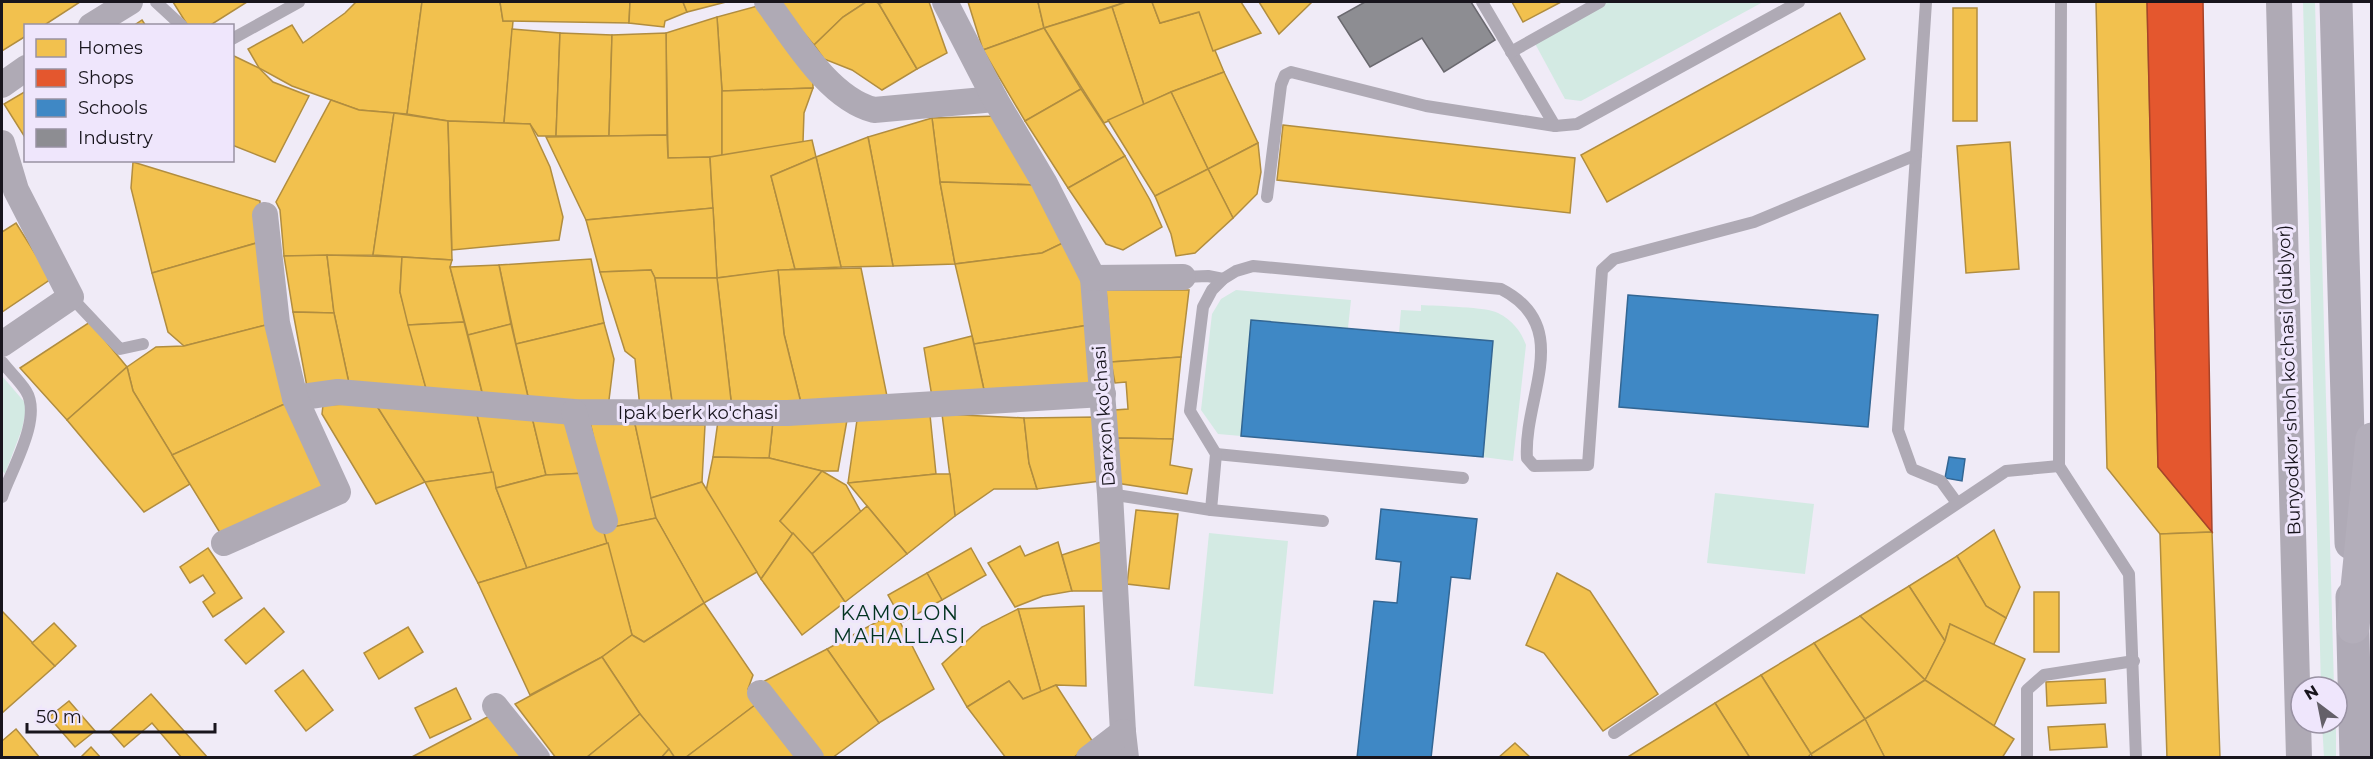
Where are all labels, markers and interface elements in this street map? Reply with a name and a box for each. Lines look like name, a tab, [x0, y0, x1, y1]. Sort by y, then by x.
legend	[24, 24, 234, 162]
text: Homes	[78, 37, 143, 59]
text: Shops	[78, 67, 134, 89]
text: Schools	[78, 97, 148, 119]
text: Industry	[78, 127, 153, 149]
street label: Bunyodkor shoh koʻchasi (dublyor)	[2273, 224, 2305, 536]
street label: Darxon ko'chasi	[1088, 345, 1120, 487]
street label: Ipak berk ko'chasi	[618, 402, 778, 424]
district label: KAMOLON MAHALLASI	[833, 601, 967, 648]
north arrow	[2289, 675, 2349, 735]
text: N	[2301, 681, 2322, 704]
scale bar	[27, 696, 214, 734]
text: 50 m	[36, 706, 82, 728]

